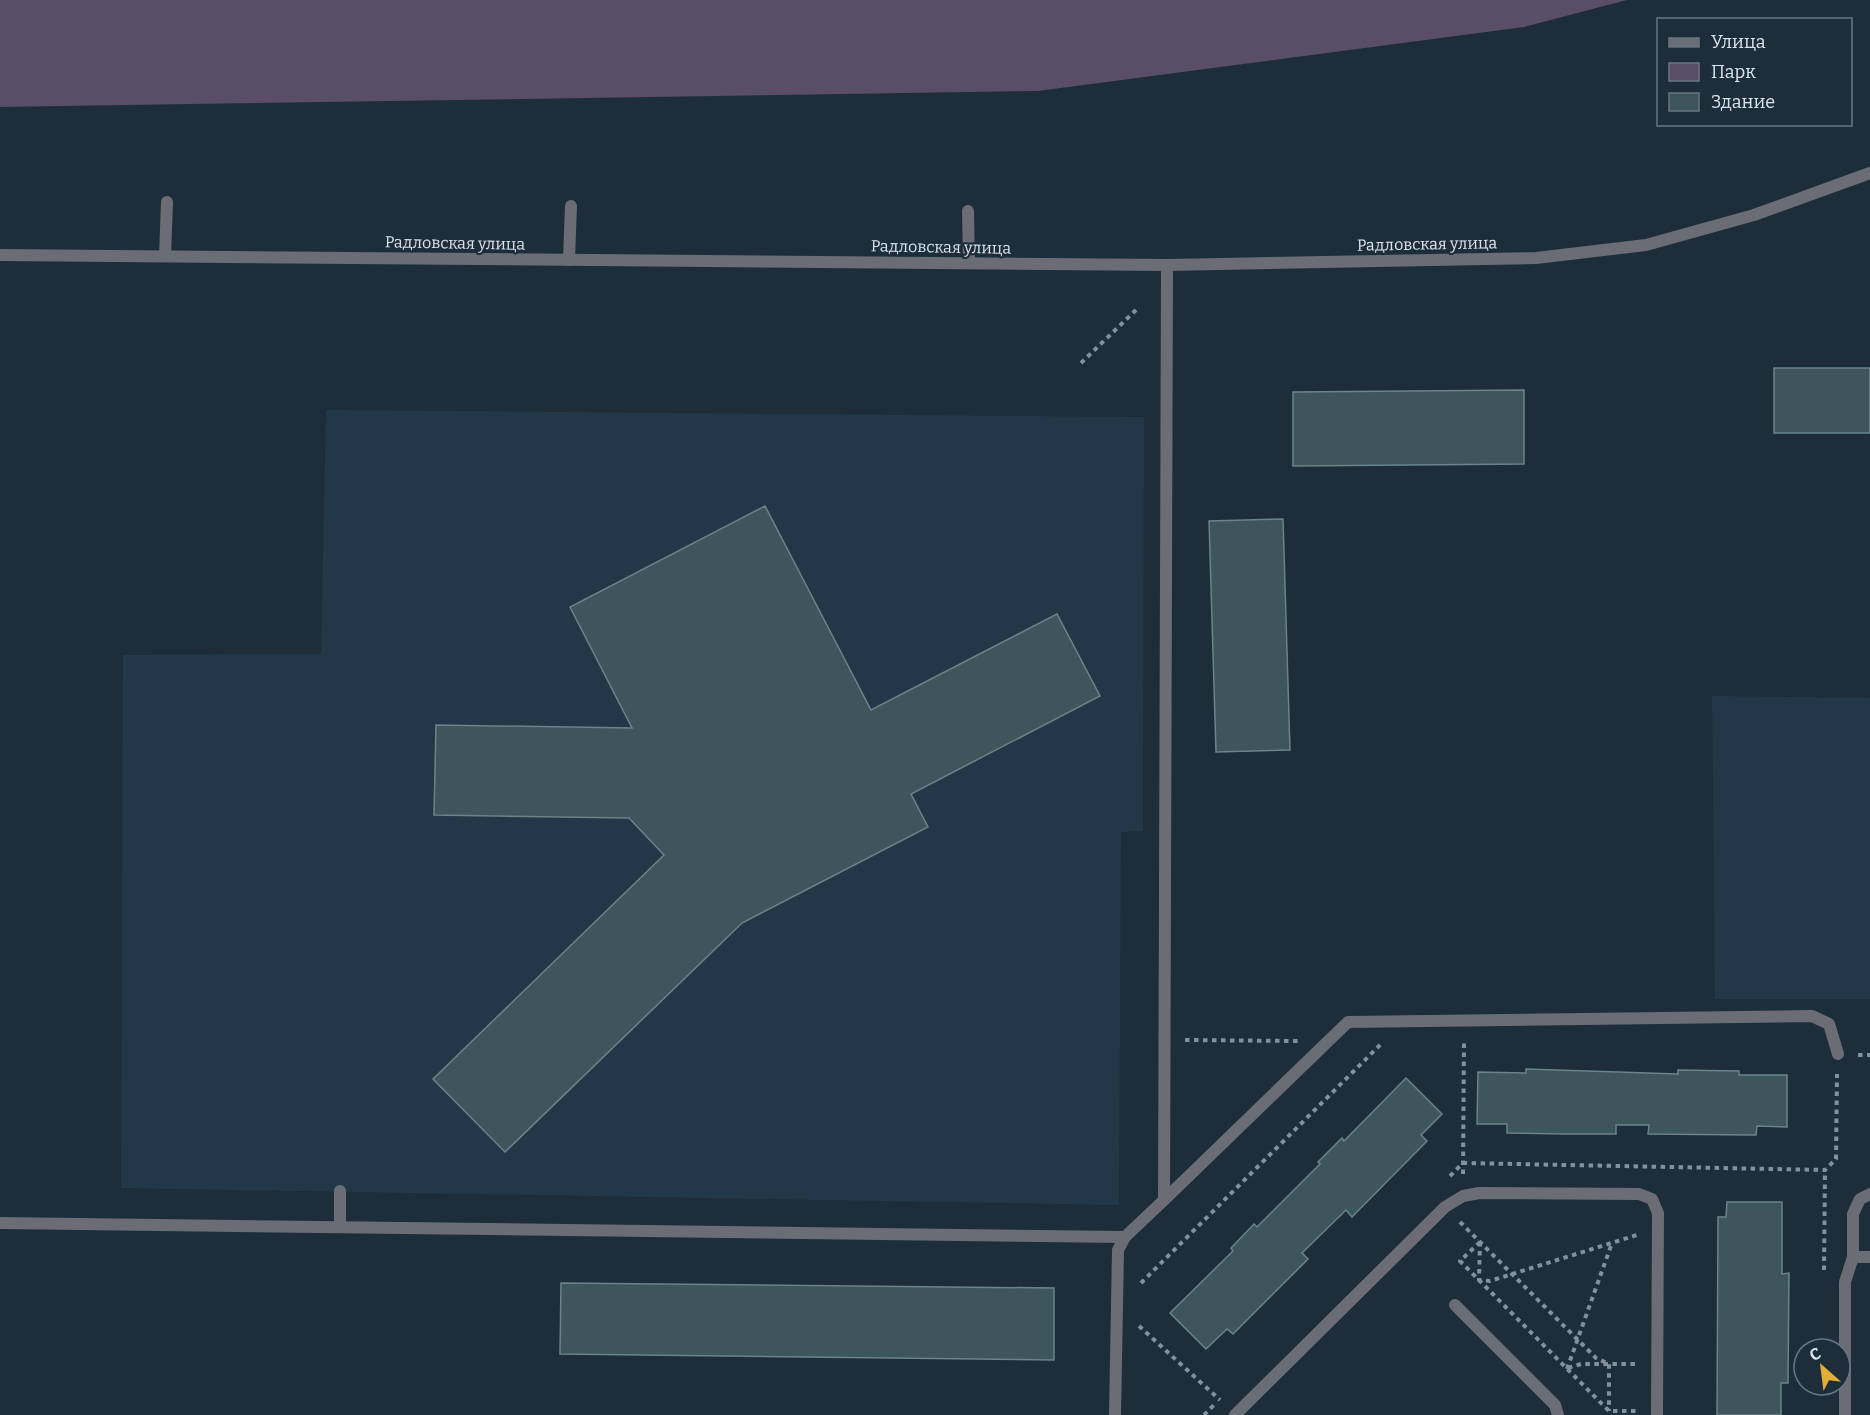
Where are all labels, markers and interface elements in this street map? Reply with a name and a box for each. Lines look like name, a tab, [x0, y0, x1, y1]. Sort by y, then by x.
legend	[1657, 18, 1852, 126]
text: Улица	[1711, 31, 1766, 53]
text: Парк	[1711, 61, 1756, 83]
text: Здание	[1711, 91, 1775, 113]
street label: Радловская улица	[385, 232, 526, 254]
street label: Радловская улица	[1357, 233, 1498, 255]
street label: Радловская улица	[871, 236, 1012, 258]
north arrow	[1792, 1337, 1852, 1397]
text: С	[1806, 1343, 1824, 1365]

